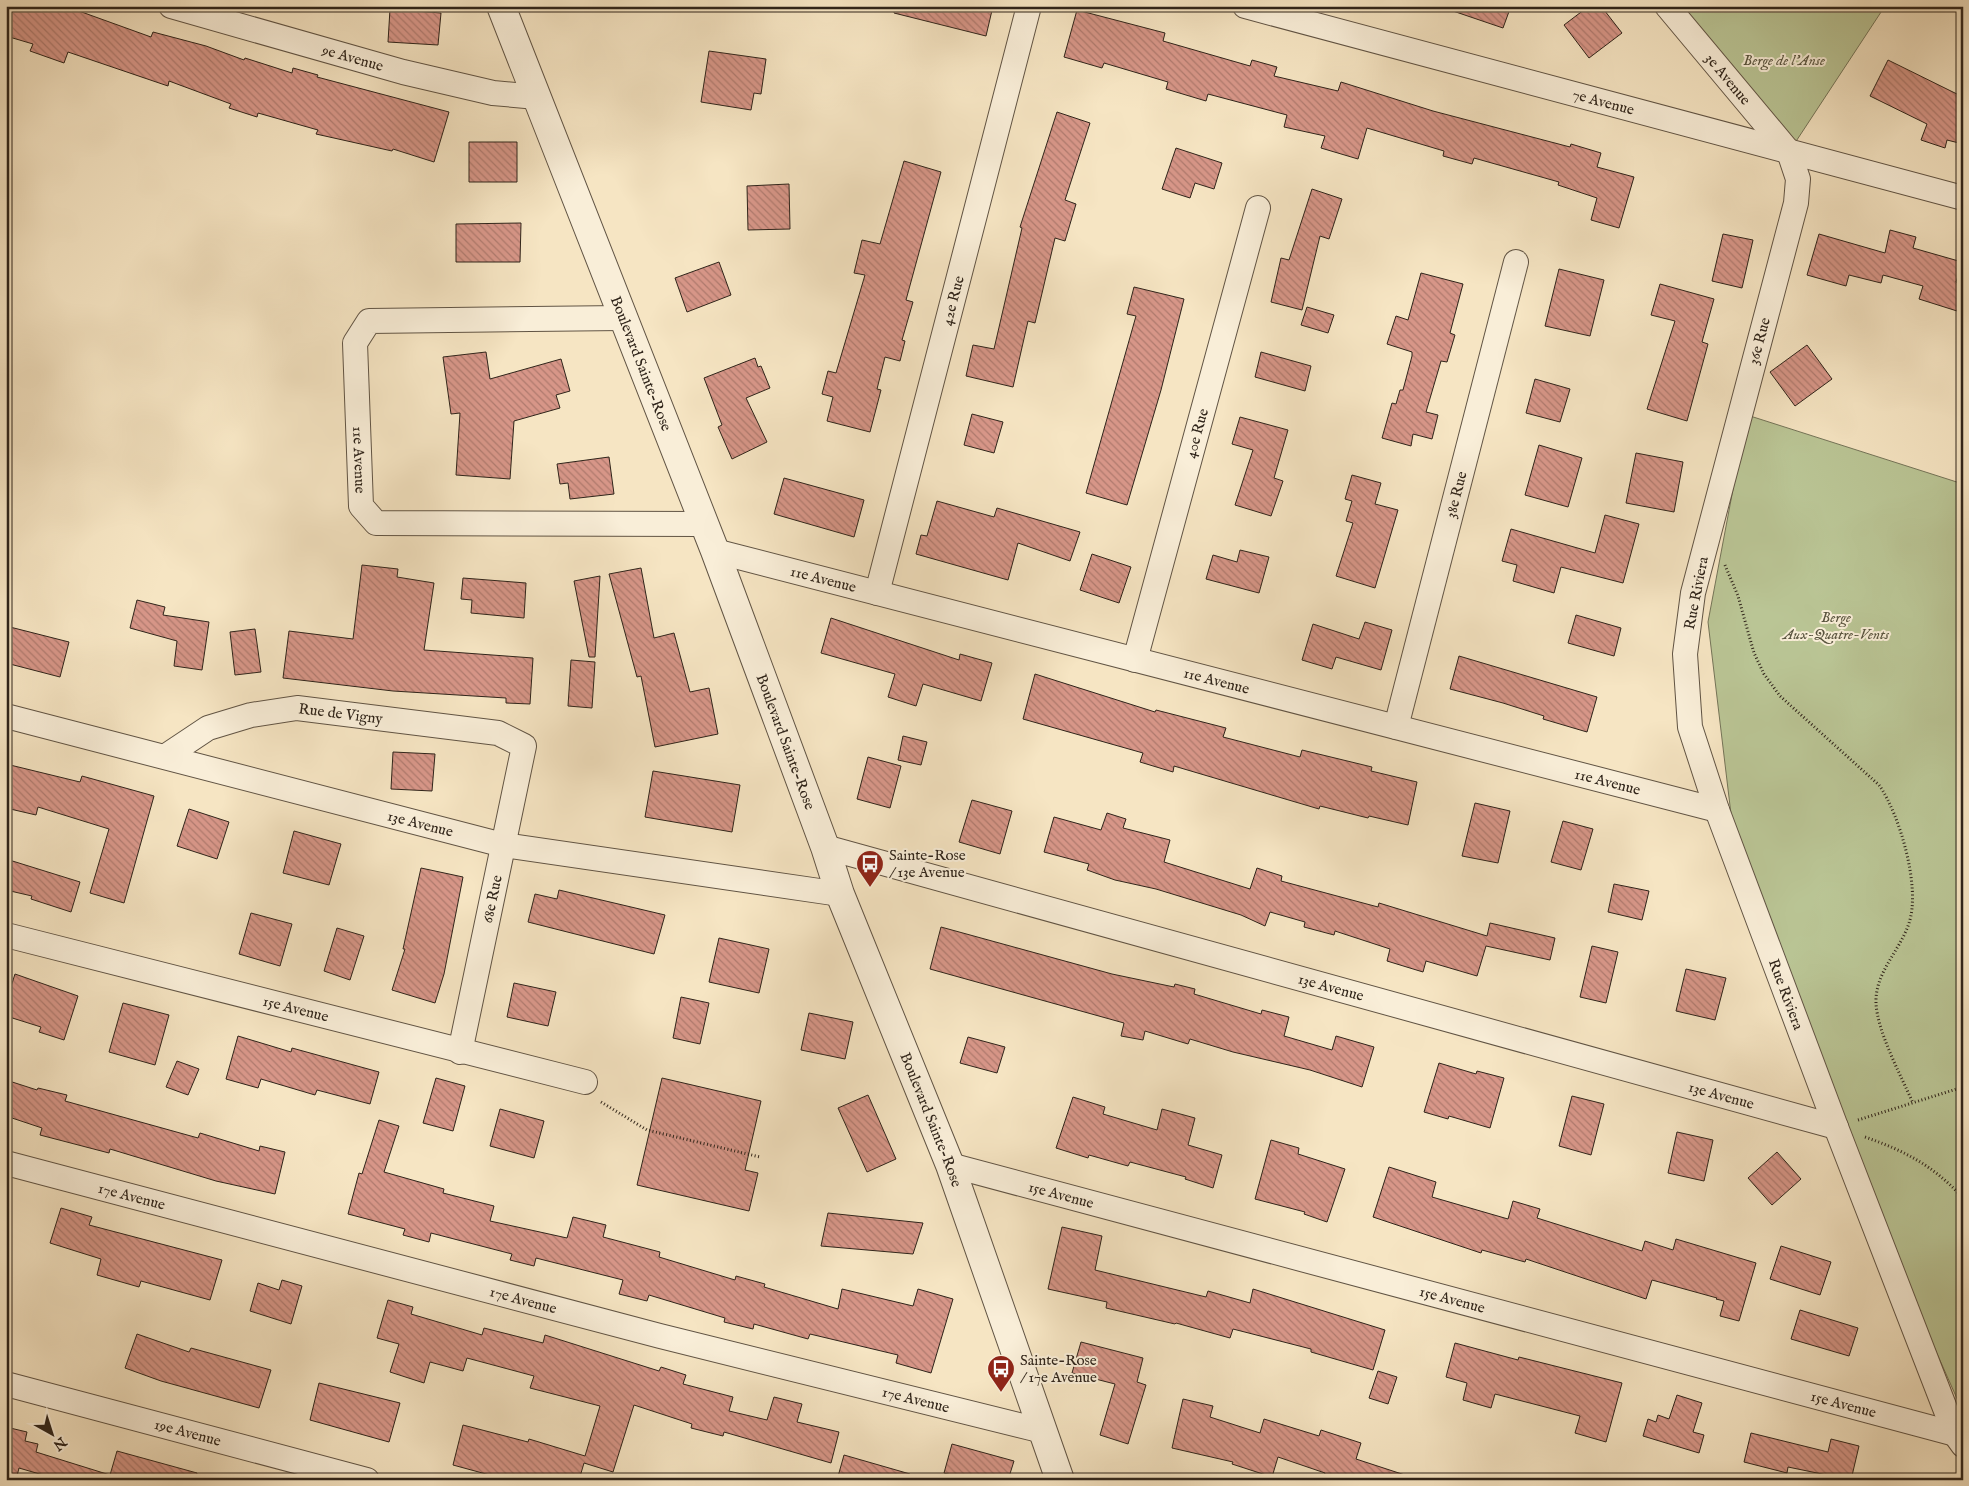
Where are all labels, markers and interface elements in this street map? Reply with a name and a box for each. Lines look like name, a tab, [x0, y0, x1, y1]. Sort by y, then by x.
street label: 9e Avenue	[319, 40, 385, 76]
street label: 3e Avenue	[1700, 49, 1755, 109]
park label: Berge de l'Anse	[1743, 51, 1825, 71]
street label: 7e Avenue	[1570, 85, 1636, 120]
street label: 42e Rue	[938, 274, 969, 328]
street label: Boulevard Sainte-Rose	[606, 293, 676, 434]
street label: 36e Rue	[1744, 315, 1775, 367]
street label: 40e Rue	[1181, 406, 1213, 460]
street label: 11e Avenue	[348, 426, 370, 494]
street label: 38e Rue	[1441, 469, 1472, 520]
street label: Rue Riviera	[1680, 554, 1713, 631]
street label: 11e Avenue	[788, 562, 858, 597]
park label: Berge Aux-Quatre-Vents	[1781, 608, 1890, 644]
street label: 11e Avenue	[1181, 664, 1251, 699]
street label: Boulevard Sainte-Rose	[752, 671, 819, 813]
street label: Rue de Vigny	[297, 699, 384, 729]
street label: 11e Avenue	[1573, 765, 1643, 800]
street label: 13e Avenue	[385, 806, 455, 842]
place label: Sainte-Rose / 13e Avenue	[889, 846, 966, 882]
bus stop icon: Sainte-Rose / 13e Avenue	[855, 849, 885, 888]
street label: 68e Rue	[478, 873, 507, 925]
street label: Rue Riviera	[1764, 956, 1808, 1033]
street label: 13e Avenue	[1296, 969, 1366, 1006]
street label: 15e Avenue	[261, 992, 331, 1027]
street label: Boulevard Sainte-Rose	[895, 1050, 966, 1190]
street label: 13e Avenue	[1686, 1078, 1756, 1114]
street label: 15e Avenue	[1026, 1177, 1096, 1213]
street label: 17e Avenue	[96, 1179, 167, 1215]
street label: 17e Avenue	[487, 1282, 559, 1318]
street label: 15e Avenue	[1417, 1282, 1487, 1318]
place label: Sainte-Rose / 17e Avenue	[1020, 1351, 1097, 1387]
bus stop icon: Sainte-Rose / 17e Avenue	[986, 1354, 1016, 1393]
street label: 17e Avenue	[880, 1382, 951, 1417]
street label: 15e Avenue	[1809, 1387, 1878, 1423]
north arrow	[28, 1408, 78, 1458]
street label: 19e Avenue	[152, 1415, 223, 1451]
text: N	[49, 1432, 71, 1454]

